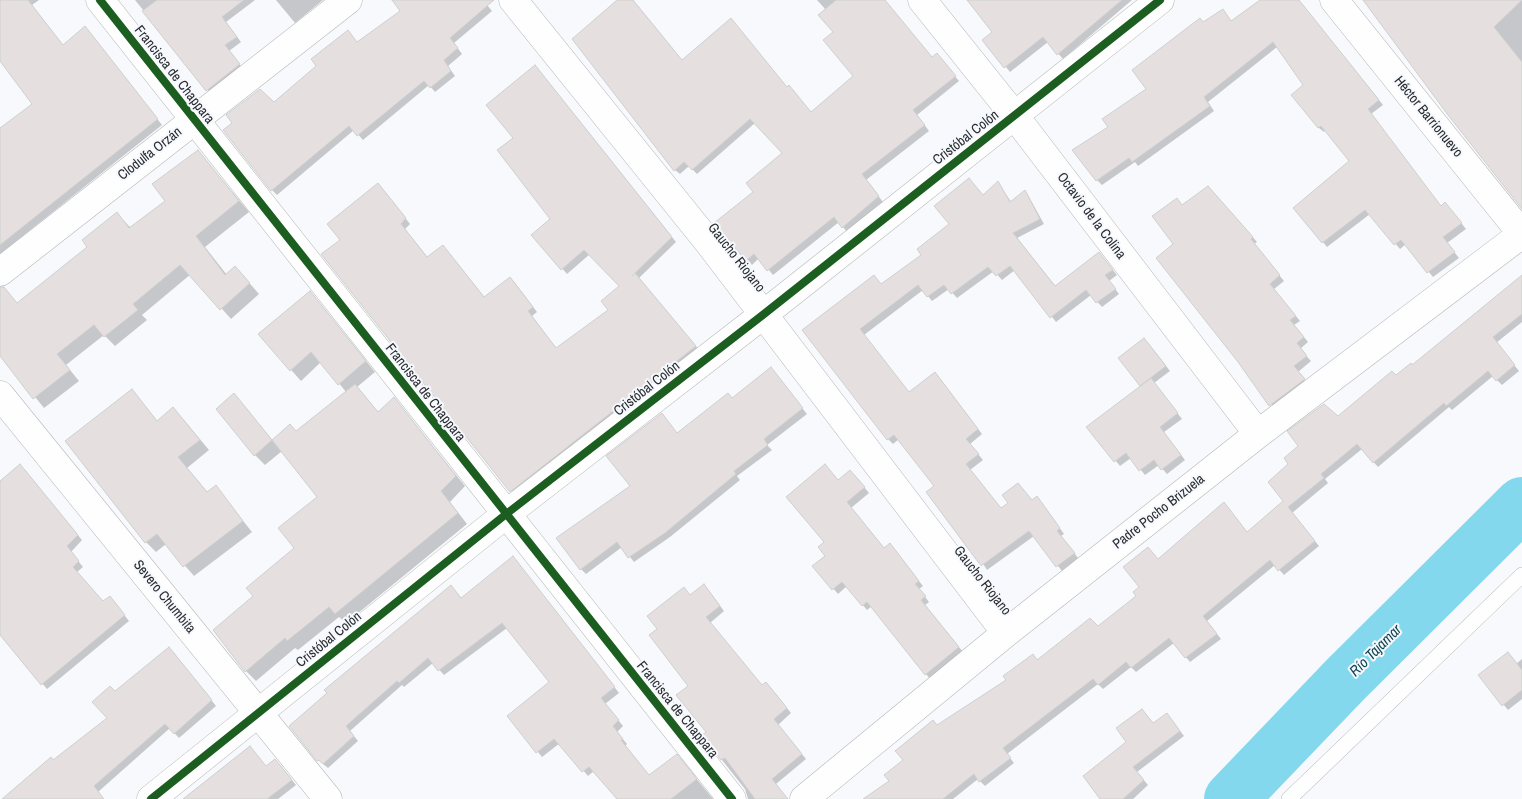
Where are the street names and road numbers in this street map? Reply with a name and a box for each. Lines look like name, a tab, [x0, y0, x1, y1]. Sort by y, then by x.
street label: Francisca de Chappara	[130, 23, 218, 127]
street label: Héctor Barrionuevo	[1390, 73, 1466, 161]
street label: Cristóbal Colón	[930, 107, 1002, 169]
street label: Clodulfa Orzán	[115, 124, 185, 184]
street label: Octavio de la Colina	[1053, 169, 1129, 263]
street label: Gaucho Riojano	[704, 220, 768, 296]
street label: Francisca de Chappara	[381, 341, 469, 445]
street label: Cristóbal Colón	[611, 358, 683, 420]
street label: Padre Pocho Brizuela	[1110, 471, 1208, 553]
street label: Gaucho Riojano	[950, 543, 1014, 619]
street label: Severo Chumbita	[129, 557, 199, 637]
street label: Cristóbal Colón	[293, 609, 365, 671]
street label: Francisca de Chappara	[633, 658, 721, 762]

